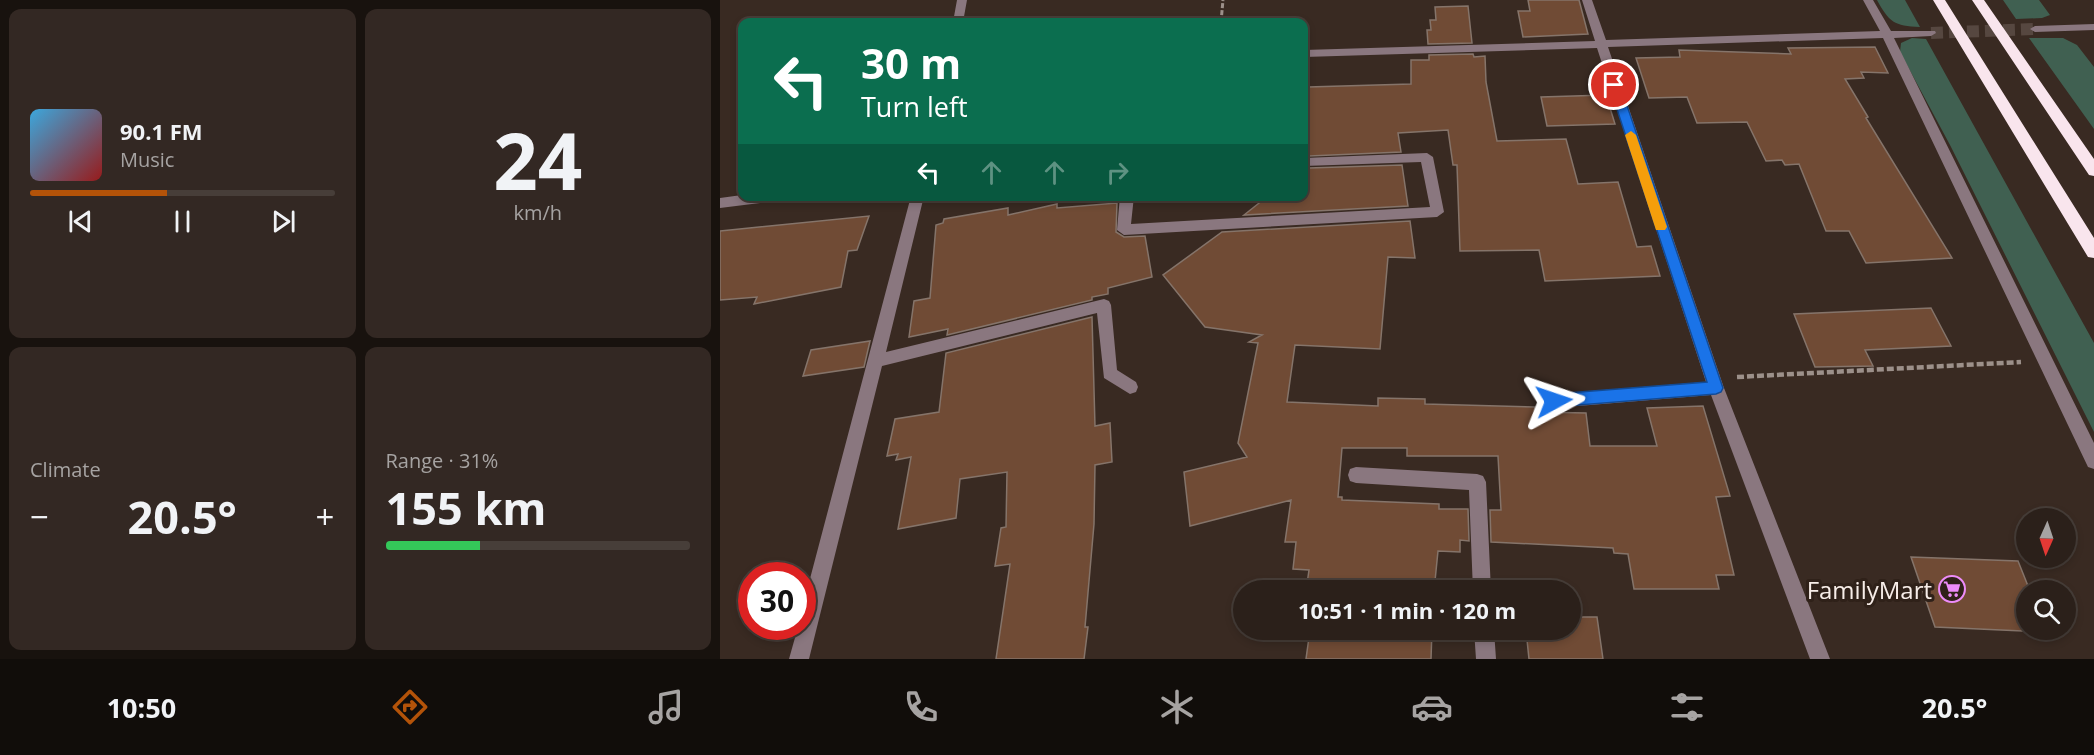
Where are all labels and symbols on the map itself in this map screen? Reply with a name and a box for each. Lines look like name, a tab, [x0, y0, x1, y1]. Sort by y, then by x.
pin	[1588, 59, 1639, 110]
position arrow	[1522, 369, 1586, 433]
north arrow	[2016, 508, 2076, 568]
speed limit sign: 30	[738, 562, 816, 640]
place label: FamilyMart	[1807, 573, 1932, 606]
supermarket icon: FamilyMart	[1937, 574, 1967, 604]

